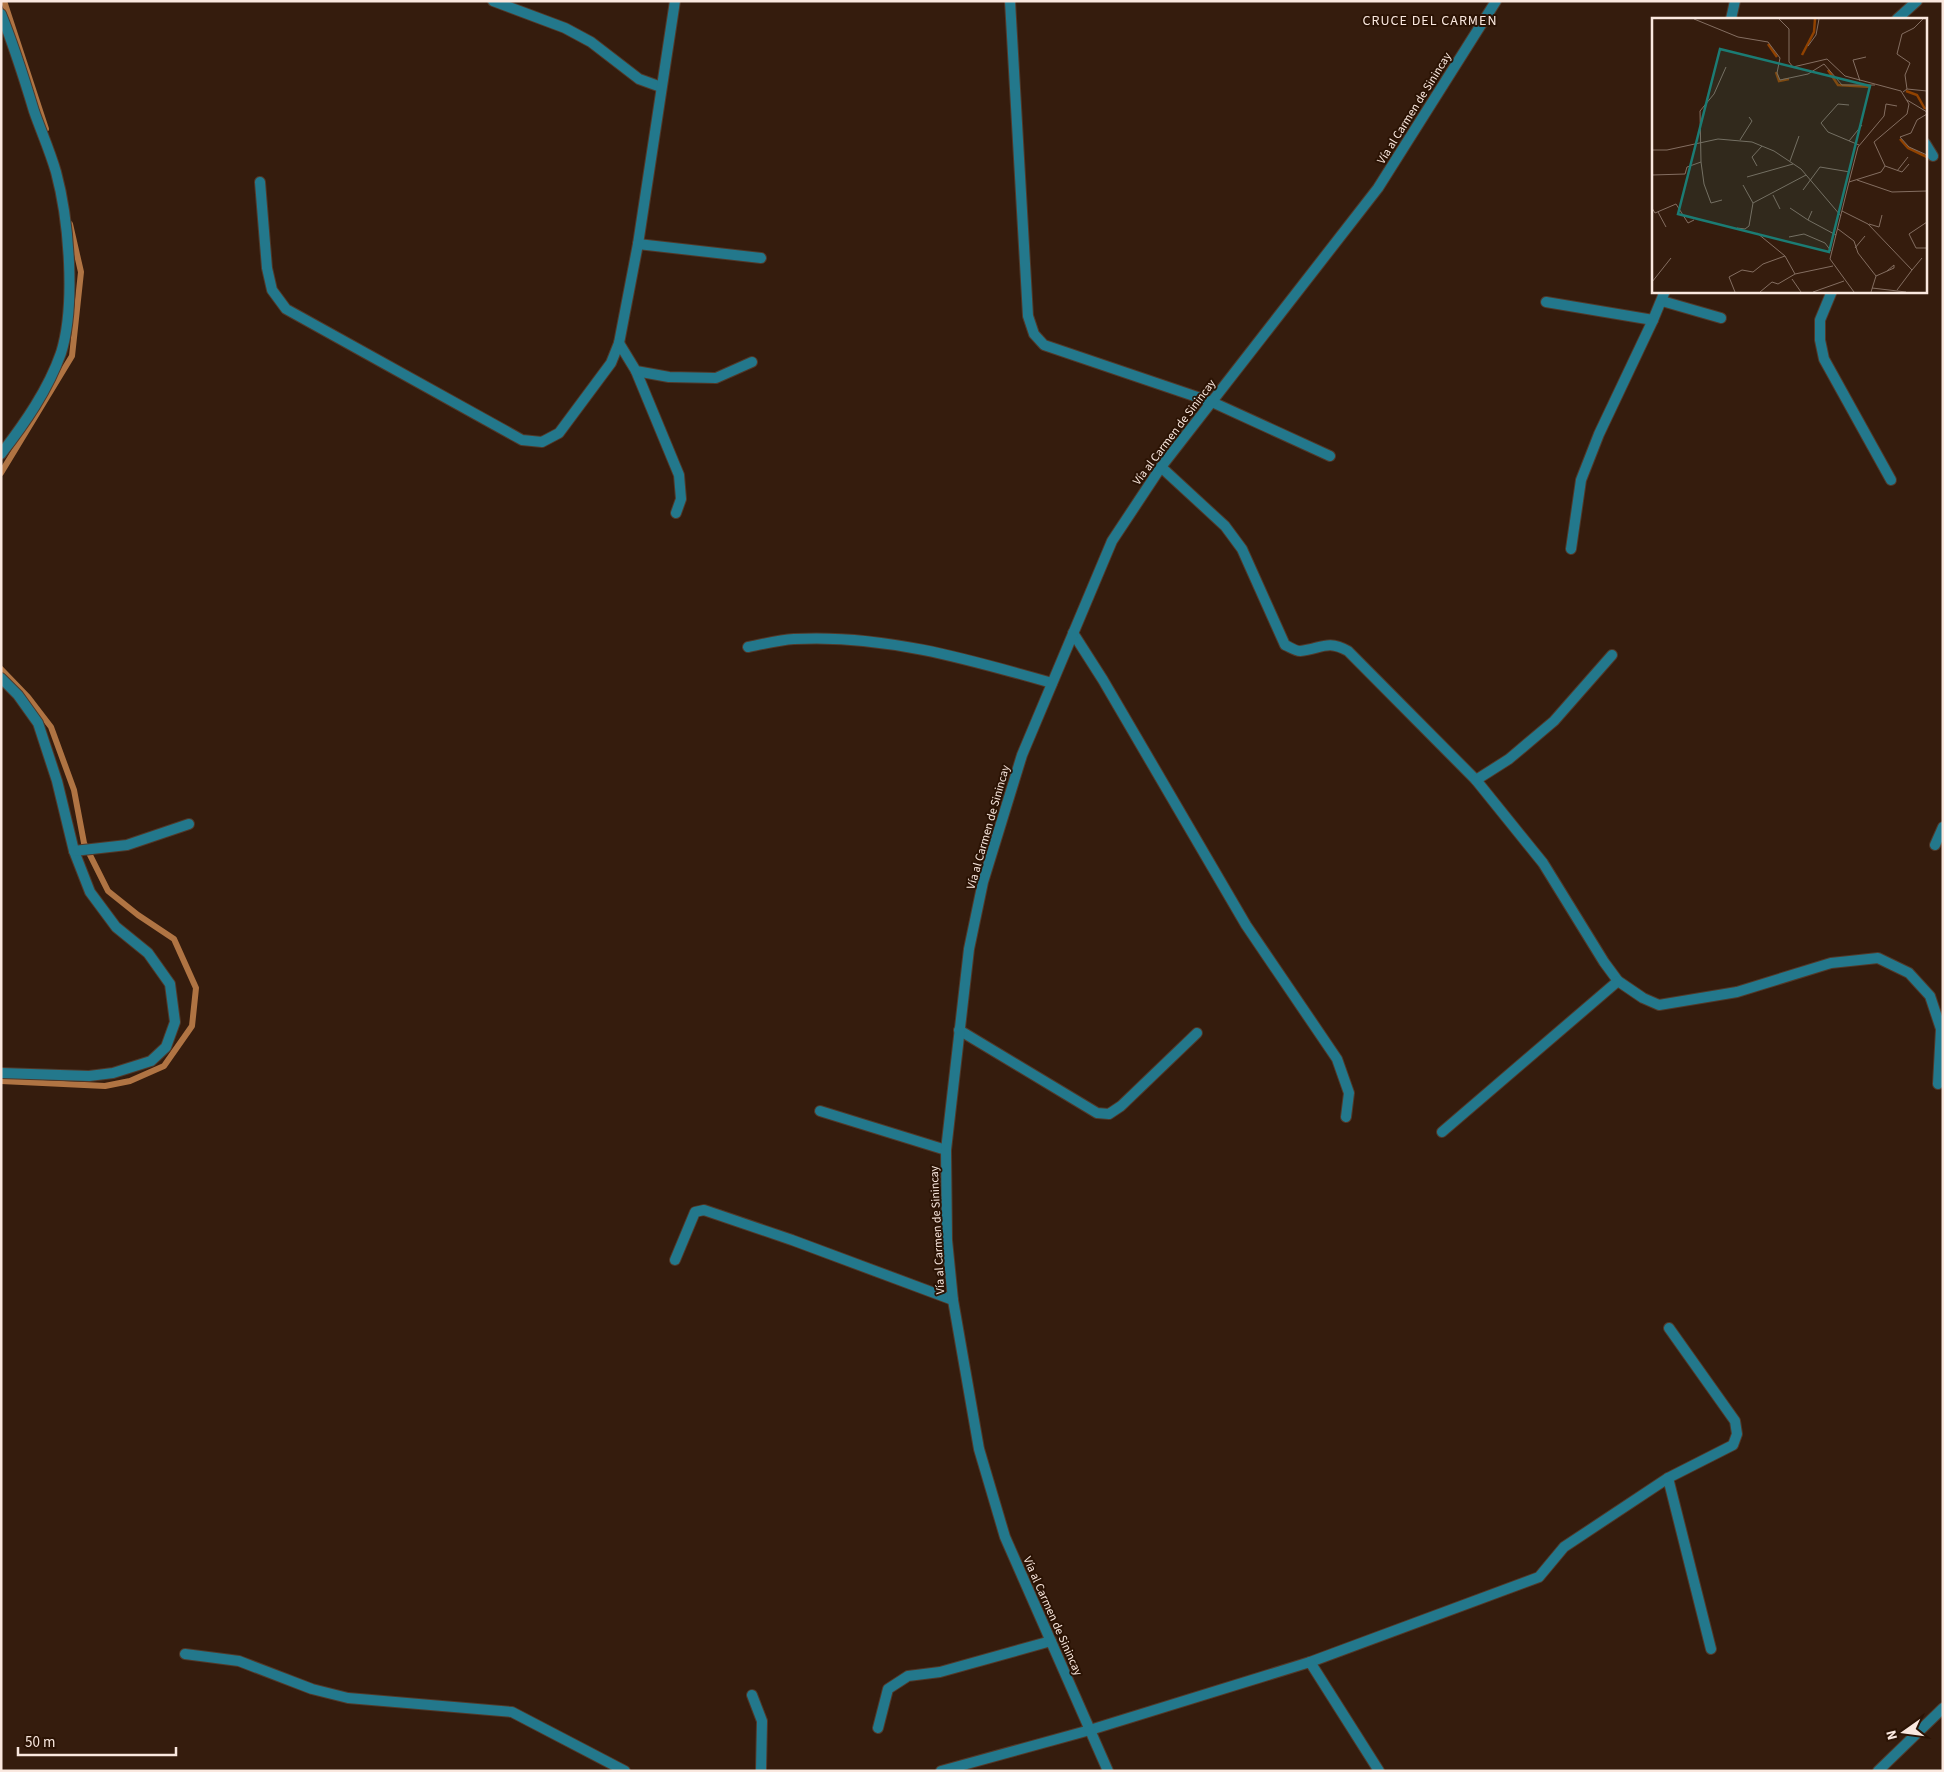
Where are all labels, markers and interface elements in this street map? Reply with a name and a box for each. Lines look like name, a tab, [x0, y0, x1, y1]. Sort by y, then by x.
district label: CRUCE DEL CARMEN	[1363, 11, 1497, 31]
inset map	[1652, 18, 1926, 292]
street label: Vía al Carmen de Sinincay	[1373, 49, 1456, 167]
street label: Vía al Carmen de Sinincay	[1129, 376, 1220, 489]
street label: Vía al Carmen de Sinincay	[963, 763, 1014, 891]
street label: Vía al Carmen de Sinincay	[926, 1165, 949, 1295]
street label: Vía al Carmen de Sinincay	[1019, 1554, 1087, 1679]
north arrow	[1879, 1707, 1929, 1757]
scale bar	[18, 1724, 175, 1756]
text: N	[1882, 1728, 1903, 1742]
text: 50 m	[25, 1732, 55, 1753]

